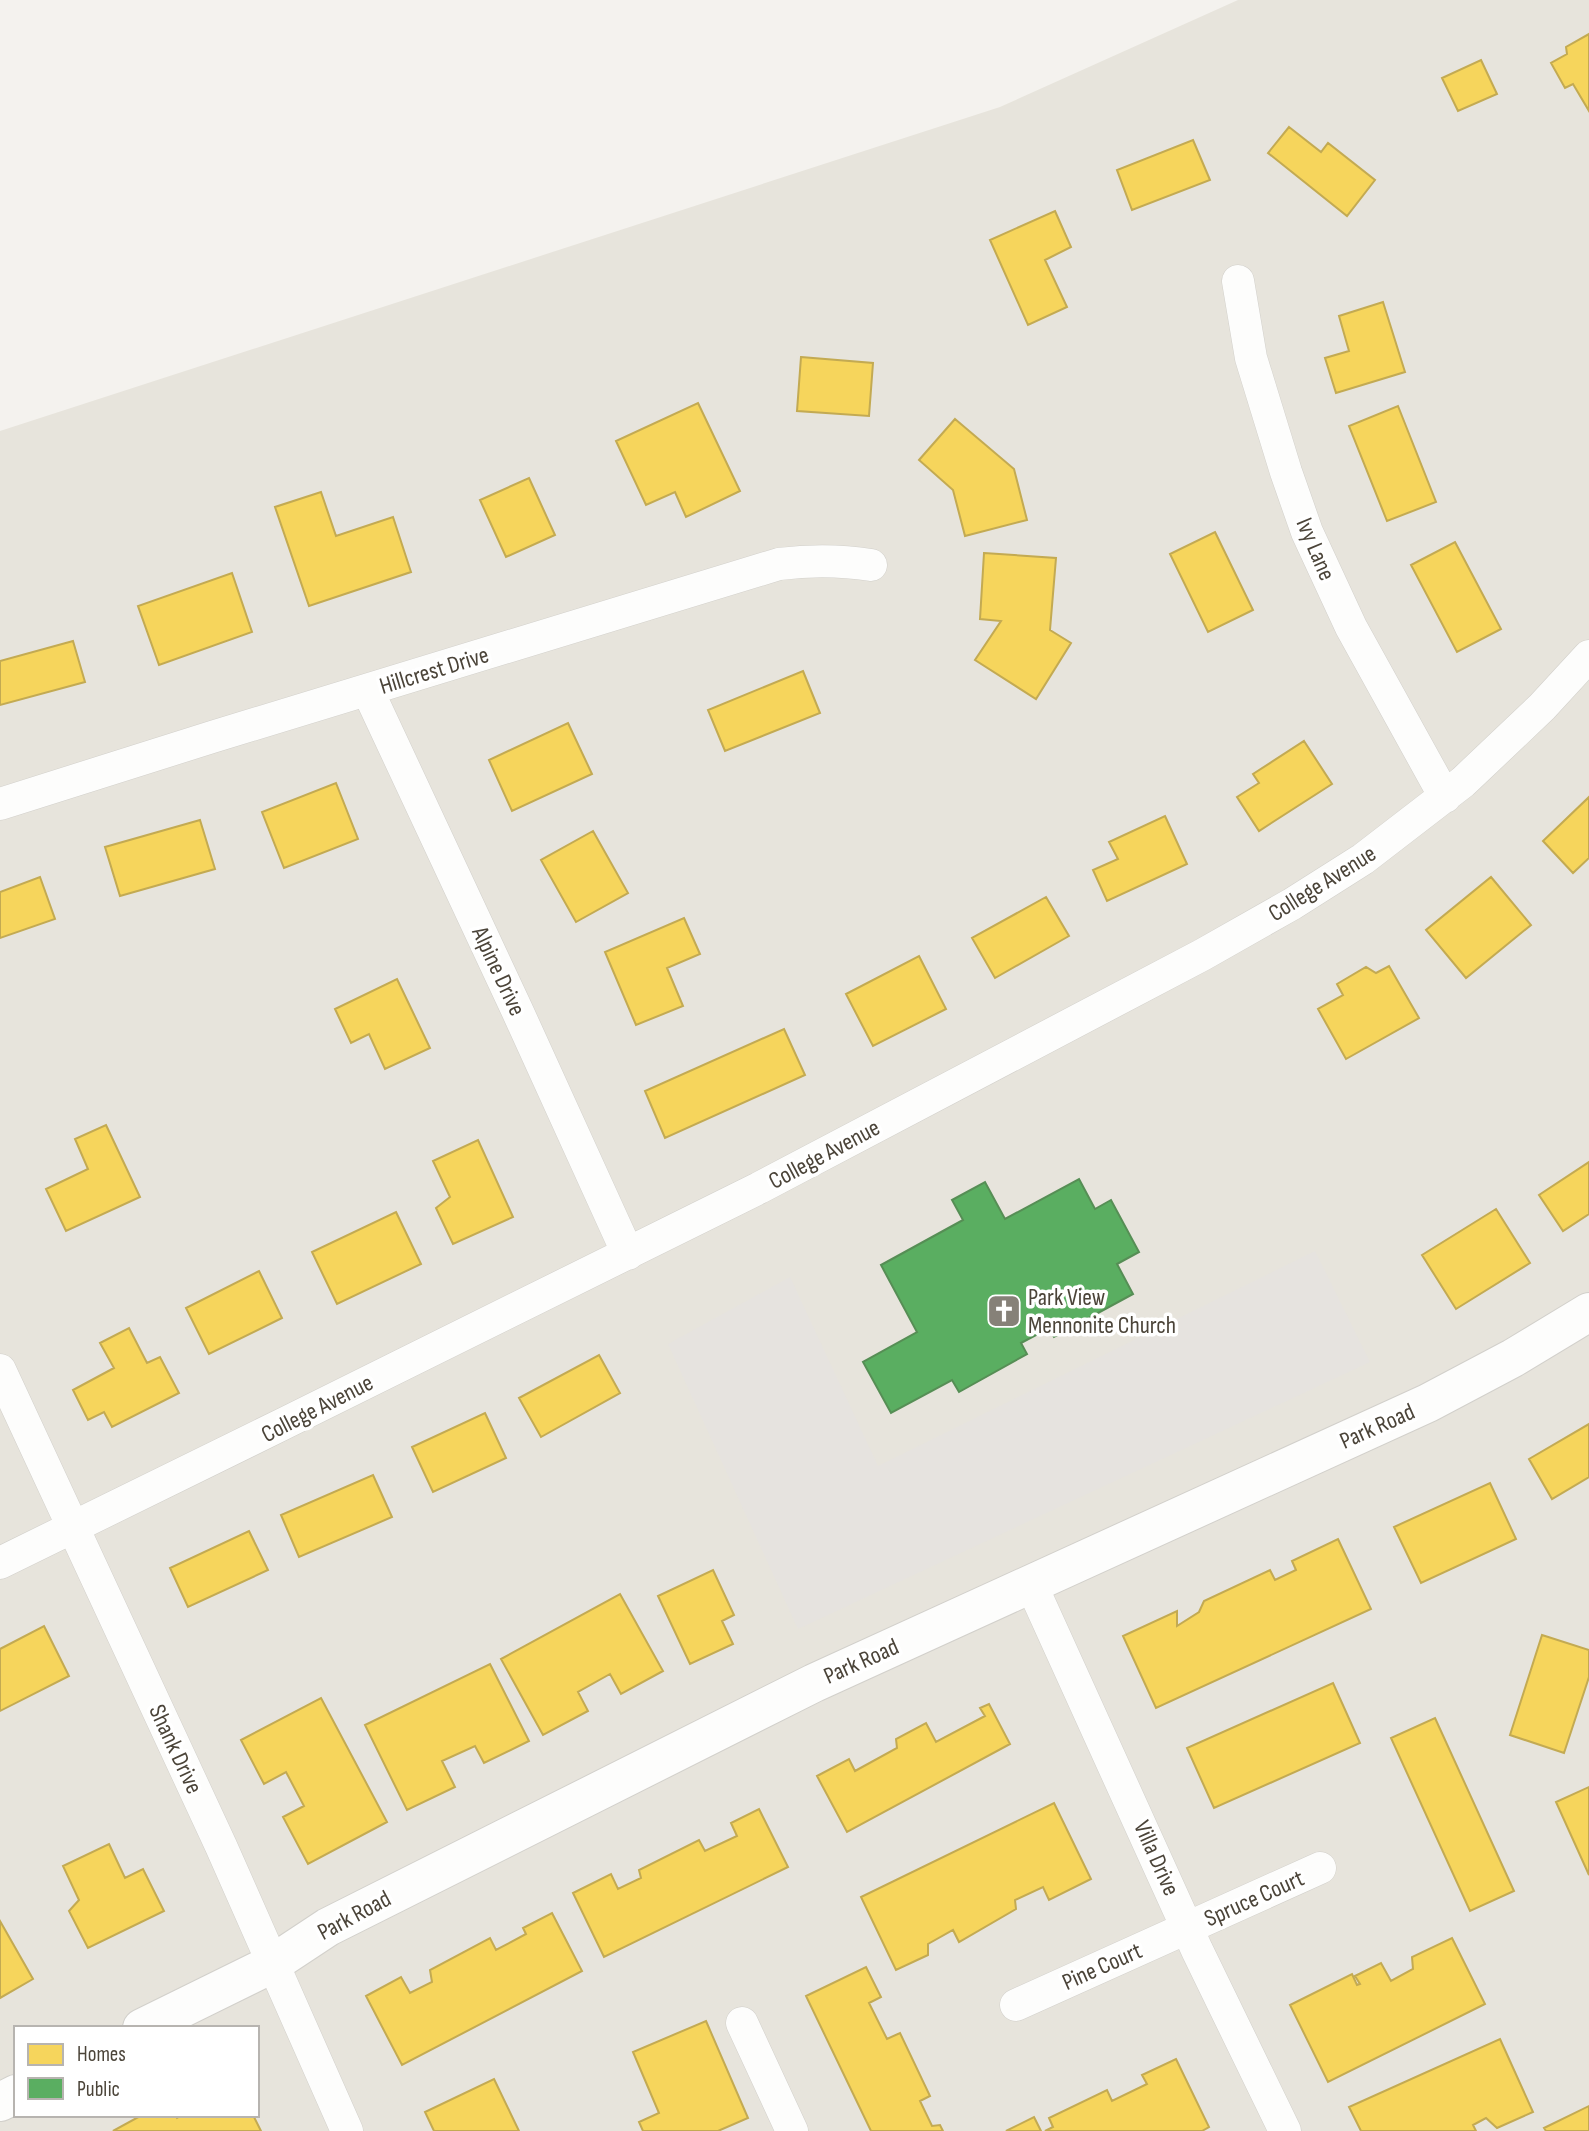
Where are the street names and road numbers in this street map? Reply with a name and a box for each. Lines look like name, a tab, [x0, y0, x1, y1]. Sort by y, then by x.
street label: Ivy Lane	[1289, 513, 1342, 585]
street label: Hillcrest Drive	[376, 640, 492, 701]
street label: College Avenue	[1263, 839, 1382, 928]
street label: Alpine Drive	[465, 921, 532, 1020]
street label: College Avenue	[764, 1113, 885, 1196]
street label: College Avenue	[256, 1368, 378, 1449]
street label: Park Road	[1335, 1397, 1419, 1456]
street label: Park Road	[819, 1632, 903, 1691]
street label: Shank Drive	[142, 1700, 209, 1798]
street label: Villa Drive	[1127, 1816, 1186, 1900]
street label: Spruce Court	[1200, 1864, 1309, 1933]
street label: Park Road	[313, 1884, 396, 1947]
street label: Pine Court	[1058, 1936, 1147, 1997]

